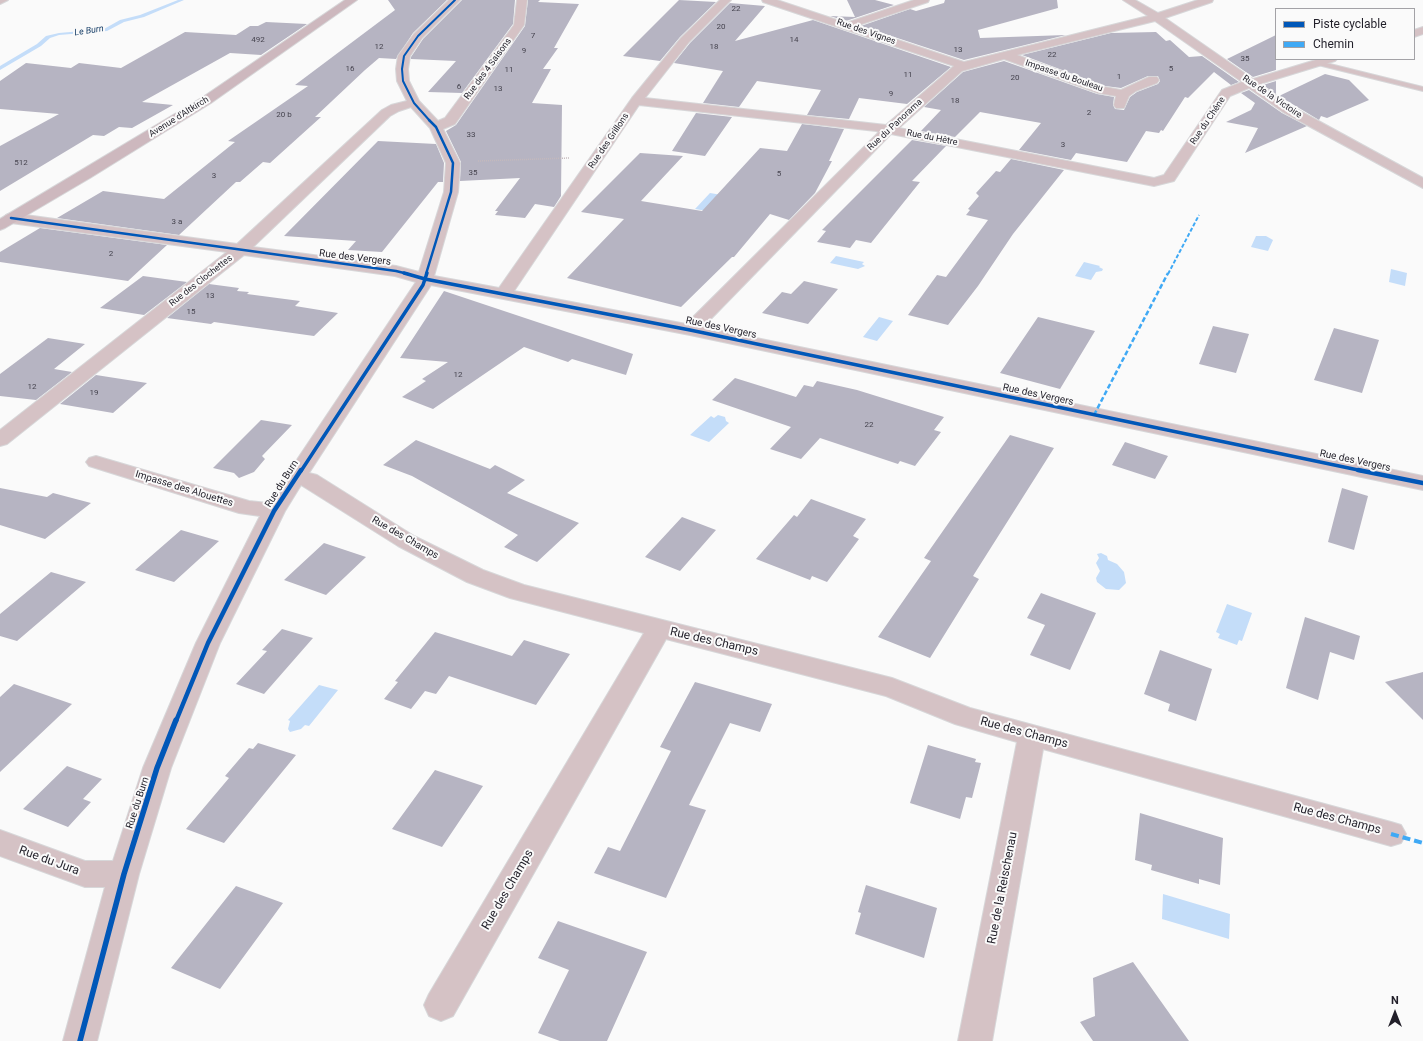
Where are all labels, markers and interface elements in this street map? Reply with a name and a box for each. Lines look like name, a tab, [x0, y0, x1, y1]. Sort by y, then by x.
house number: 22	[732, 4, 740, 14]
legend	[1275, 8, 1415, 60]
street label: Rue des Vignes	[835, 17, 897, 47]
text: Piste cyclable	[1313, 17, 1387, 31]
house number: 20	[717, 22, 725, 32]
water label: Le Burn	[74, 23, 104, 39]
house number: 7	[531, 31, 535, 41]
house number: 492	[251, 35, 265, 45]
house number: 14	[790, 35, 798, 45]
street label: Rue des 4 Saisons	[462, 36, 514, 102]
text: Chemin	[1313, 37, 1354, 51]
house number: 12	[375, 42, 383, 52]
house number: 18	[710, 42, 718, 52]
house number: 13	[954, 45, 962, 55]
house number: 9	[522, 46, 526, 56]
house number: 22	[1048, 50, 1056, 60]
house number: 35	[1241, 54, 1249, 64]
street label: Impasse du Bouleau	[1024, 58, 1104, 94]
house number: 16	[346, 64, 354, 74]
house number: 5	[1169, 64, 1173, 74]
house number: 11	[505, 65, 513, 75]
house number: 11	[904, 70, 912, 80]
house number: 1	[1117, 72, 1121, 82]
house number: 20	[1011, 73, 1019, 83]
street label: Rue de la Victoire	[1240, 73, 1304, 121]
house number: 6	[457, 82, 461, 92]
house number: 13	[494, 84, 502, 94]
house number: 9	[889, 89, 893, 99]
street label: Avenue d'Altkirch	[147, 94, 211, 140]
street label: Rue du Chêne	[1188, 95, 1228, 147]
house number: 18	[951, 96, 959, 106]
street label: Rue du Panorama	[865, 97, 925, 153]
house number: 2	[1087, 108, 1091, 118]
house number: 20 b	[276, 110, 292, 120]
street label: Rue des Grillons	[586, 111, 632, 171]
street label: Rue du Hêtre	[906, 128, 958, 148]
house number: 33	[467, 130, 475, 140]
house number: 3	[1061, 140, 1065, 150]
house number: 512	[14, 158, 28, 168]
house number: 35	[469, 168, 477, 178]
house number: 5	[777, 169, 781, 179]
house number: 3	[212, 171, 216, 181]
house number: 3 a	[172, 217, 182, 227]
street label: Rue des Vergers	[318, 248, 392, 268]
house number: 2	[109, 249, 113, 259]
street label: Rue des Clochettes	[167, 253, 235, 309]
house number: 13	[206, 291, 214, 301]
house number: 15	[187, 307, 195, 317]
street label: Rue des Vergers	[684, 315, 758, 341]
house number: 12	[454, 370, 462, 380]
house number: 12	[28, 382, 36, 392]
street label: Rue des Vergers	[1001, 382, 1075, 408]
house number: 19	[90, 388, 98, 398]
house number: 22	[865, 420, 873, 430]
street label: Rue des Vergers	[1318, 448, 1392, 474]
street label: Rue du Burn	[263, 458, 301, 510]
street label: Impasse des Alouettes	[134, 468, 234, 510]
street label: Rue des Champs	[370, 514, 440, 562]
street label: Rue des Champs	[669, 625, 759, 659]
street label: Rue des Champs	[979, 714, 1069, 752]
street label: Rue du Burn	[124, 776, 152, 830]
street label: Rue des Champs	[1292, 800, 1382, 838]
street label: Rue de la Reischenau	[985, 831, 1021, 945]
street label: Rue du Jura	[17, 843, 81, 879]
street label: Rue des Champs	[479, 847, 537, 933]
north arrow	[1375, 993, 1415, 1033]
text: N	[1391, 994, 1399, 1007]

